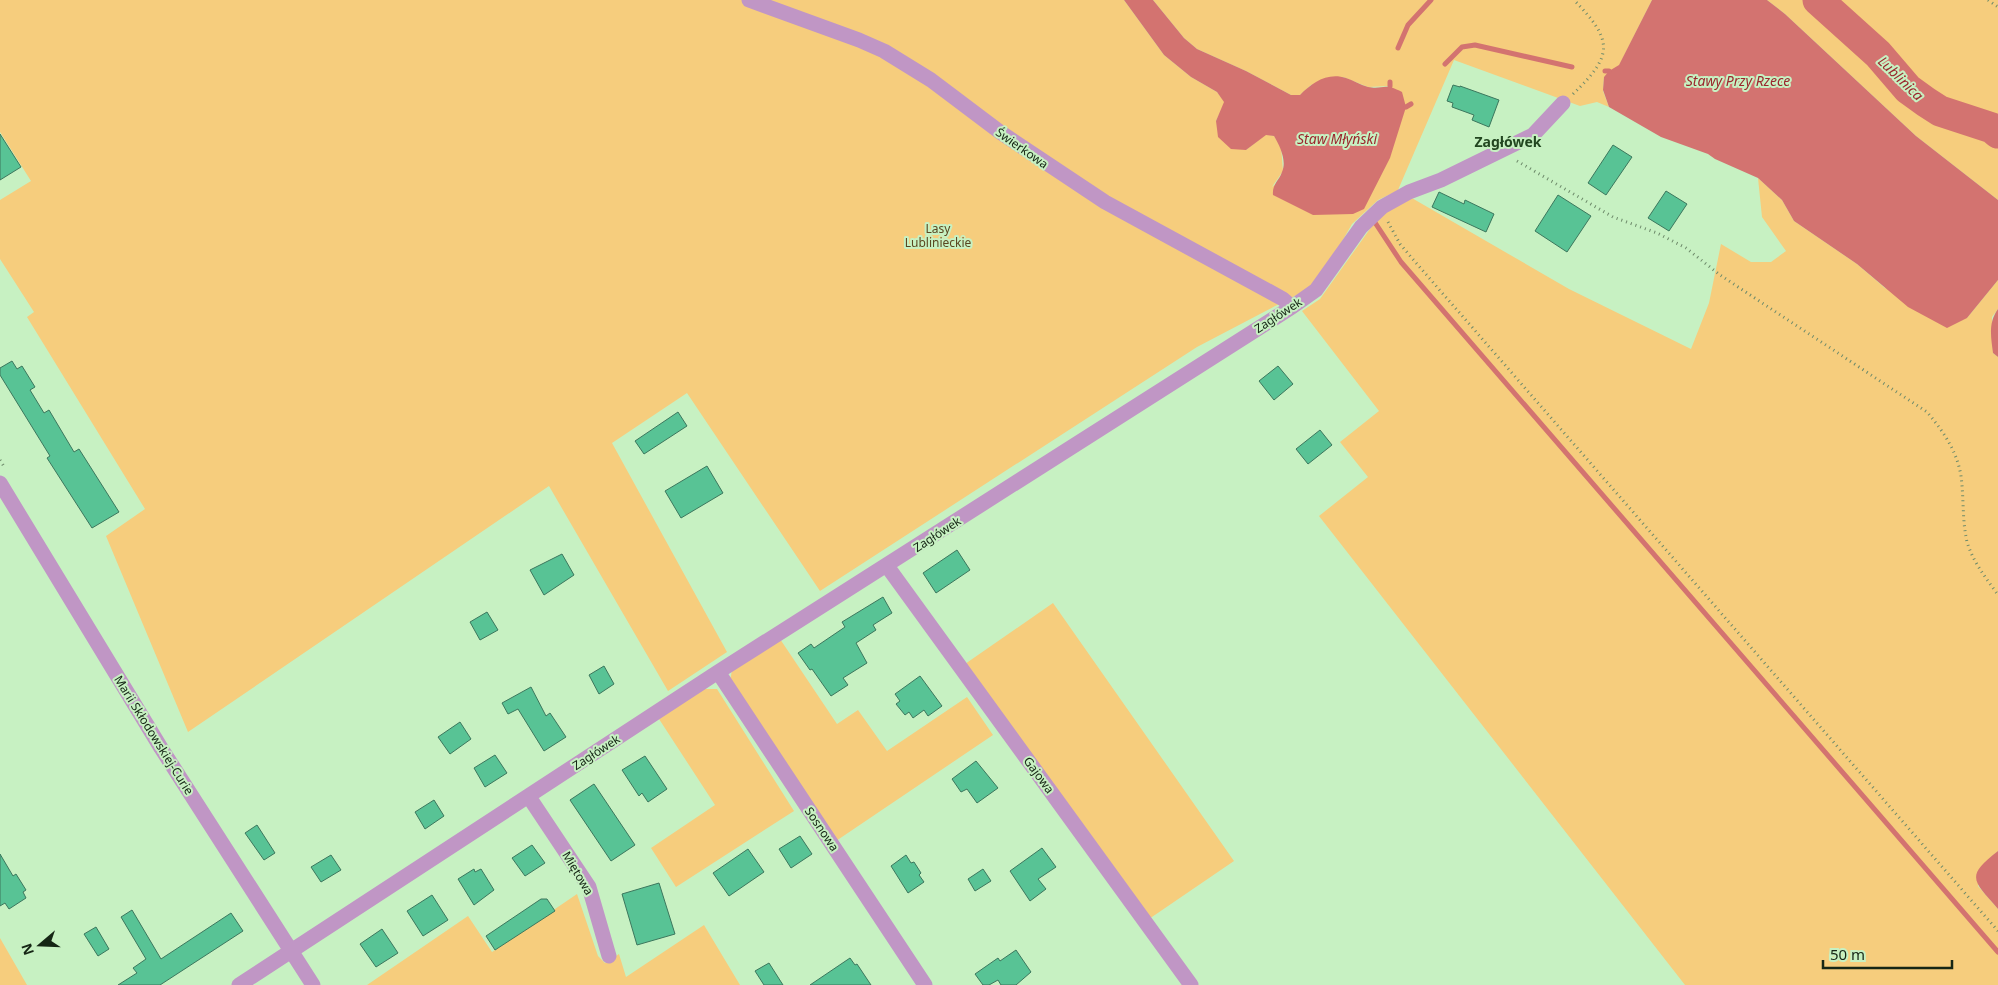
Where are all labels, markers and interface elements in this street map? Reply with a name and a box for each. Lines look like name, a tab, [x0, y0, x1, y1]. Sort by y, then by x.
water label: Lublinica	[1874, 52, 1928, 104]
water label: Stawy Przy Rzece	[1686, 71, 1790, 90]
street label: Świerkowa	[992, 124, 1052, 172]
water label: Staw Młyński	[1297, 129, 1377, 148]
district label: Zagłówek	[1474, 132, 1542, 151]
park label: Lasy Lublinieckie	[905, 220, 972, 251]
street label: Zagłówek	[1251, 293, 1306, 337]
street label: Zagłówek	[910, 512, 965, 556]
street label: Marii Skłodowskiej-Curie	[110, 672, 198, 798]
street label: Zagłówek	[569, 730, 624, 774]
street label: Gajowa	[1020, 753, 1058, 797]
street label: Sosnowa	[801, 803, 843, 855]
street label: Miętowa	[558, 848, 598, 898]
north arrow	[15, 920, 65, 970]
scale bar	[1823, 938, 1952, 970]
text: N	[16, 941, 38, 958]
text: 50 m	[1830, 944, 1865, 964]

